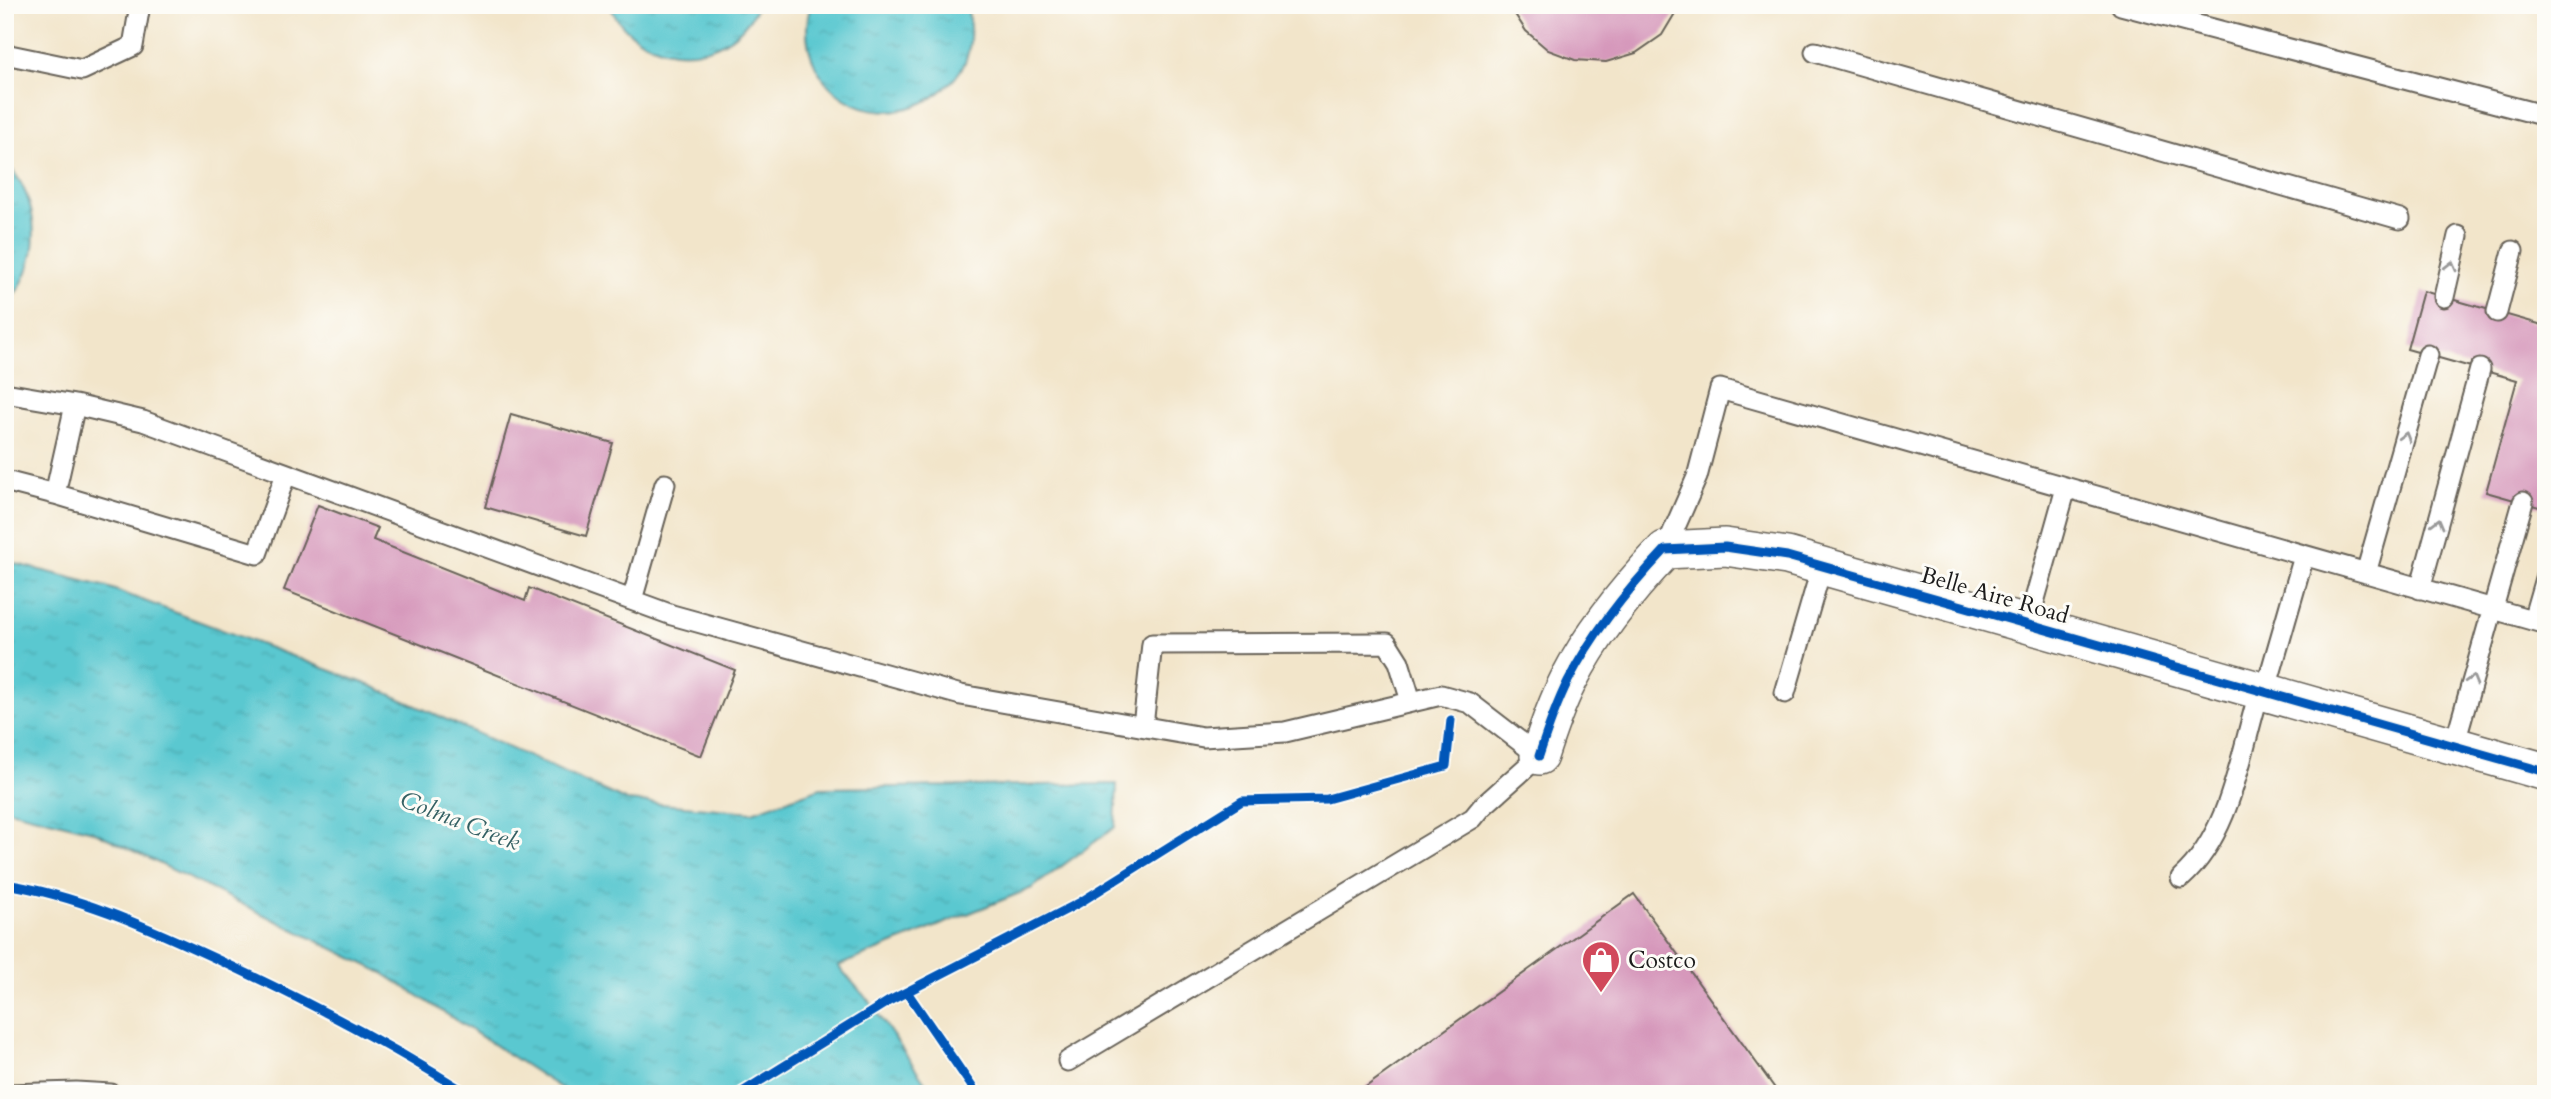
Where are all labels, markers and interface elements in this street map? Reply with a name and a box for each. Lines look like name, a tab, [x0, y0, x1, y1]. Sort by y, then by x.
one-way arrow	[2443, 261, 2457, 273]
one-way arrow	[2396, 431, 2411, 443]
one-way arrow	[2430, 517, 2444, 529]
street label: Belle Aire Road	[1917, 559, 2073, 631]
one-way arrow	[2464, 674, 2479, 686]
water label: Colma Creek	[395, 783, 525, 859]
shop icon: Costco	[1580, 939, 1622, 994]
place label: Costco	[1628, 945, 1696, 976]

